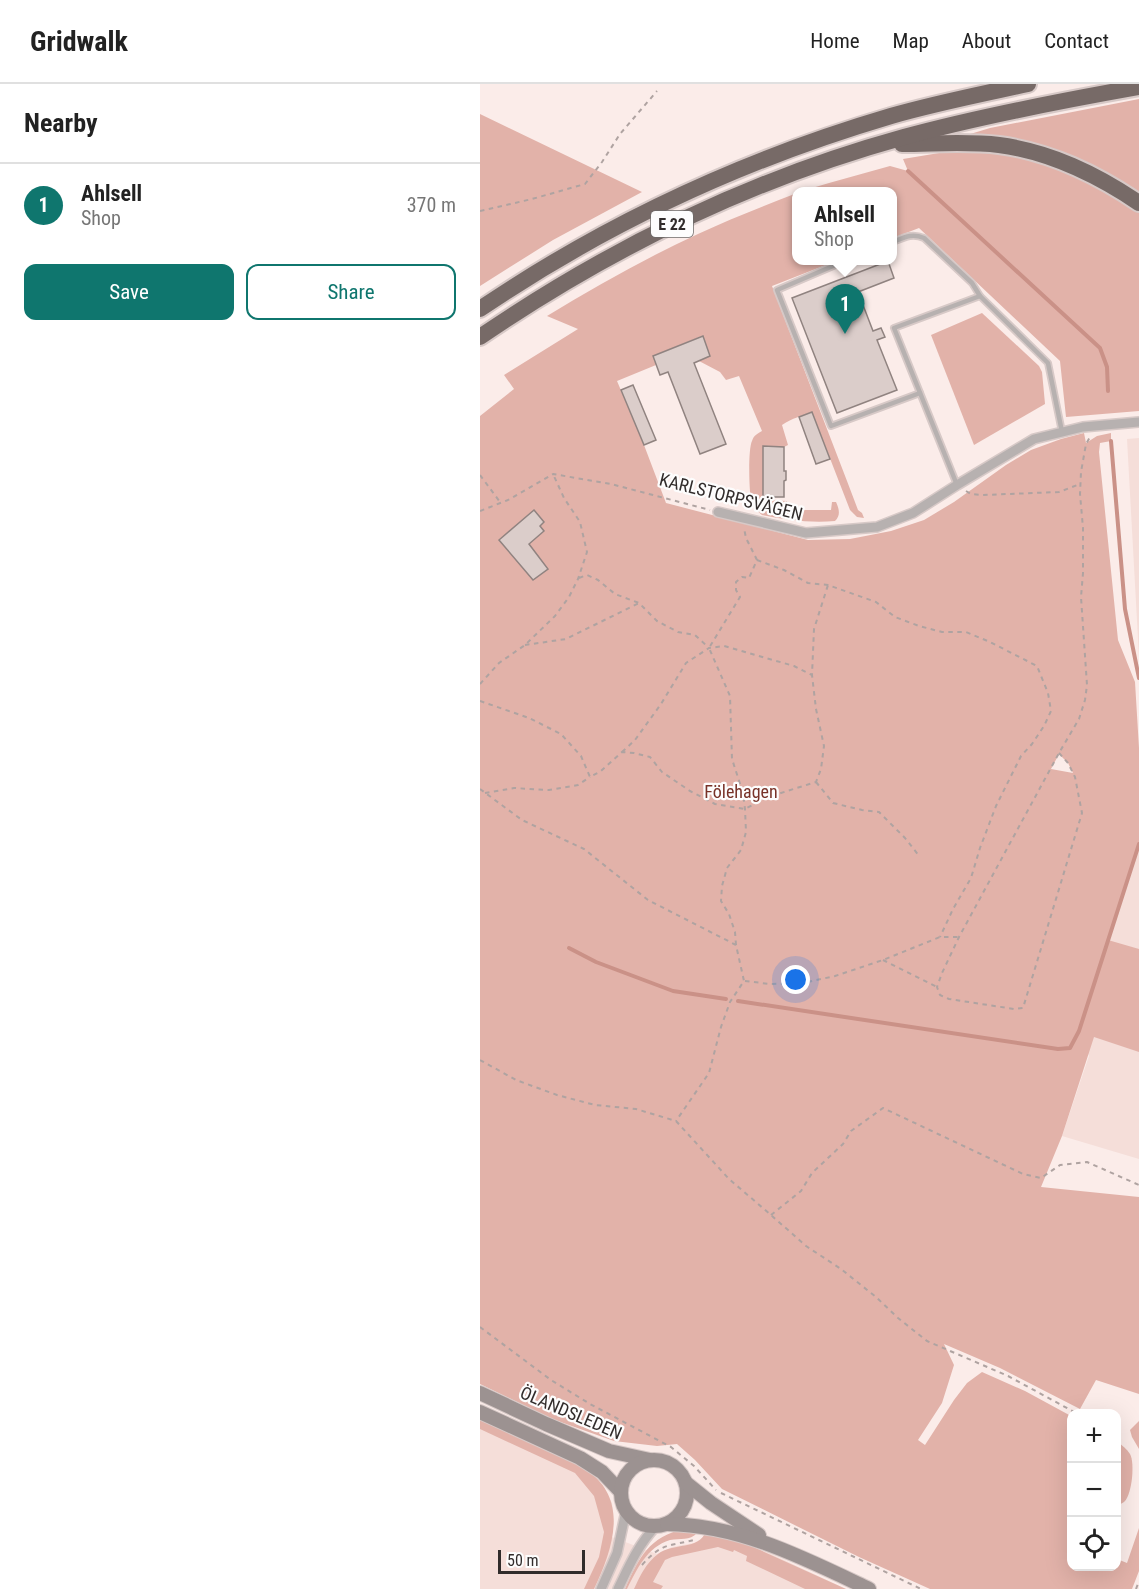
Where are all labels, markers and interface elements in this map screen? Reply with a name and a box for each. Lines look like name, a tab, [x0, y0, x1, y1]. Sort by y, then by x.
text: Gridwalk	[30, 25, 128, 58]
text: Home	[810, 29, 860, 53]
text: Map	[893, 29, 929, 53]
text: About	[962, 29, 1011, 53]
text: Contact	[1044, 29, 1109, 53]
text: Nearby	[24, 108, 98, 138]
text: Ahlsell	[81, 181, 142, 206]
popup	[792, 187, 897, 265]
text: 1	[38, 193, 49, 217]
text: 370 m	[407, 193, 456, 217]
text: Ahlsell	[814, 202, 875, 227]
text: Shop	[81, 206, 121, 230]
road number: E 22	[651, 211, 693, 237]
text: Shop	[814, 227, 854, 251]
button: Save	[24, 264, 234, 320]
button: Share	[246, 264, 456, 320]
pin: 1	[826, 284, 865, 334]
street label: KARLSTORPSVÄGEN	[657, 469, 805, 524]
park label: Fölehagen	[704, 781, 778, 802]
your location	[781, 965, 810, 994]
street label: ÖLANDSLEDEN	[517, 1382, 625, 1443]
map controls	[1067, 1409, 1121, 1571]
button: +	[1067, 1409, 1121, 1463]
button: −	[1067, 1463, 1121, 1517]
button: locate	[1067, 1517, 1121, 1571]
scale bar	[498, 1547, 585, 1574]
text: 50 m	[507, 1551, 539, 1570]

